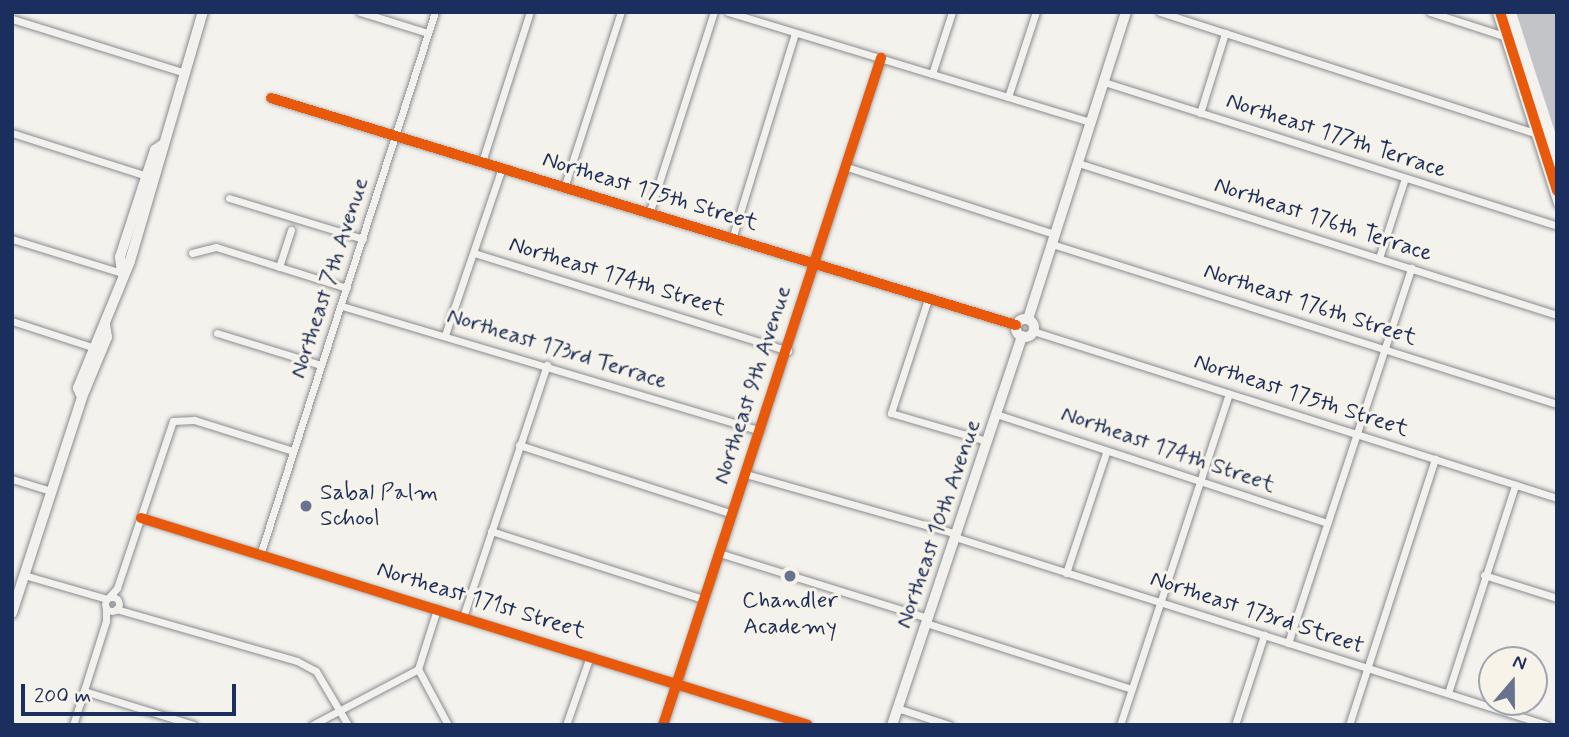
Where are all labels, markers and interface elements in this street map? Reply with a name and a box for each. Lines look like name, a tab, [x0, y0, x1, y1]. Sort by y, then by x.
street label: Northeast 177th Terrace	[1222, 87, 1450, 185]
street label: Northeast 175th Street	[539, 146, 761, 238]
street label: Northeast 176th Terrace	[1210, 172, 1436, 268]
street label: Northeast 7th Avenue	[284, 174, 376, 382]
street label: Northeast 174th Street	[505, 231, 729, 323]
street label: Northeast 176th Street	[1200, 258, 1420, 352]
street label: Northeast 9th Avenue	[708, 282, 798, 488]
street label: Northeast 173rd Terrace	[444, 303, 670, 395]
street label: Northeast 175th Street	[1190, 348, 1412, 444]
street label: Northeast 174th Street	[1057, 400, 1279, 500]
street label: Northeast 10th Avenue	[890, 416, 988, 632]
place label: Sabal Palm School	[320, 479, 436, 533]
marker: Sabal Palm School	[298, 498, 314, 514]
street label: Northeast 171st Street	[373, 556, 589, 646]
street label: Northeast 173rd Street	[1147, 566, 1367, 660]
marker: Chandler Academy	[782, 568, 798, 584]
place label: Chandler Academy	[742, 587, 838, 641]
north arrow	[1478, 646, 1548, 716]
text: N	[1509, 649, 1530, 677]
scale bar	[24, 670, 240, 714]
text: 200 m	[34, 682, 91, 710]

